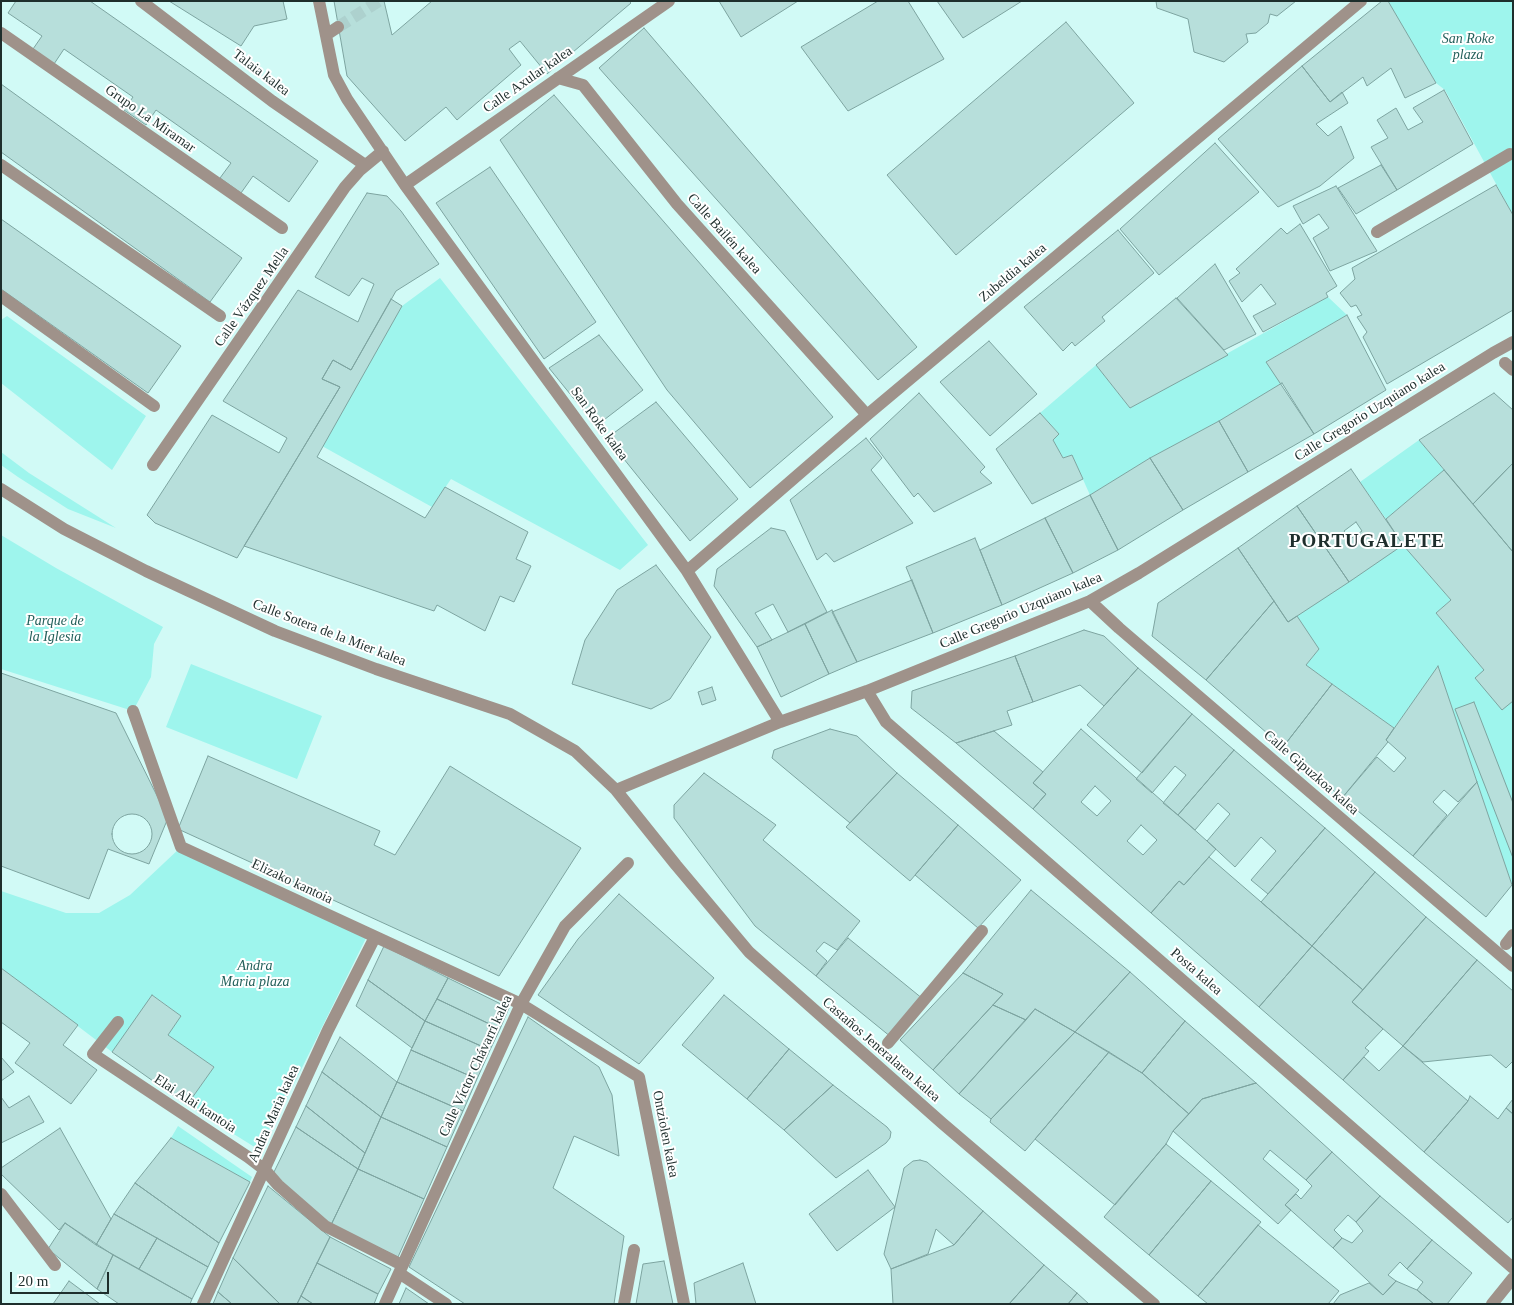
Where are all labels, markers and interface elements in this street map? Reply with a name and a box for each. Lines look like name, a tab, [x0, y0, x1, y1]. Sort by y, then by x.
park label: San Roke plaza	[1442, 31, 1494, 64]
street label: Calle Axular kalea	[480, 43, 576, 117]
street label: Talaia kalea	[229, 46, 293, 100]
street label: Grupo La Miramar	[102, 82, 198, 156]
street label: Calle Bailén kalea	[683, 190, 765, 278]
street label: Zubeldia kalea	[976, 240, 1050, 306]
street label: Calle Vázquez Mella	[211, 244, 293, 350]
street label: Calle Gregorio Uzquiano kalea	[1292, 359, 1448, 465]
street label: San Roke kalea	[567, 384, 631, 464]
district label: PORTUGALETE	[1288, 531, 1446, 553]
street label: Calle Gregorio Uzquiano kalea	[937, 569, 1105, 653]
street label: Calle Sotera de la Mier kalea	[250, 596, 408, 670]
park label: Parque de la Iglesia	[26, 613, 84, 646]
street label: Calle Gipuzkoa kalea	[1260, 727, 1362, 819]
street label: Elizako kantoia	[249, 856, 335, 908]
street label: Posta kalea	[1167, 945, 1225, 999]
park label: Andra Maria plaza	[221, 958, 289, 990]
street label: Calle Víctor Chávarri kalea	[436, 993, 516, 1139]
street label: Castaños Jeneralaren kalea	[819, 994, 943, 1106]
street label: Andra Maria kalea	[245, 1063, 303, 1165]
street label: Elai Alai kantoia	[151, 1071, 239, 1137]
street label: Ontziolen kalea	[648, 1089, 682, 1179]
scale bar	[12, 1262, 111, 1294]
text: 20 m	[18, 1273, 48, 1289]

